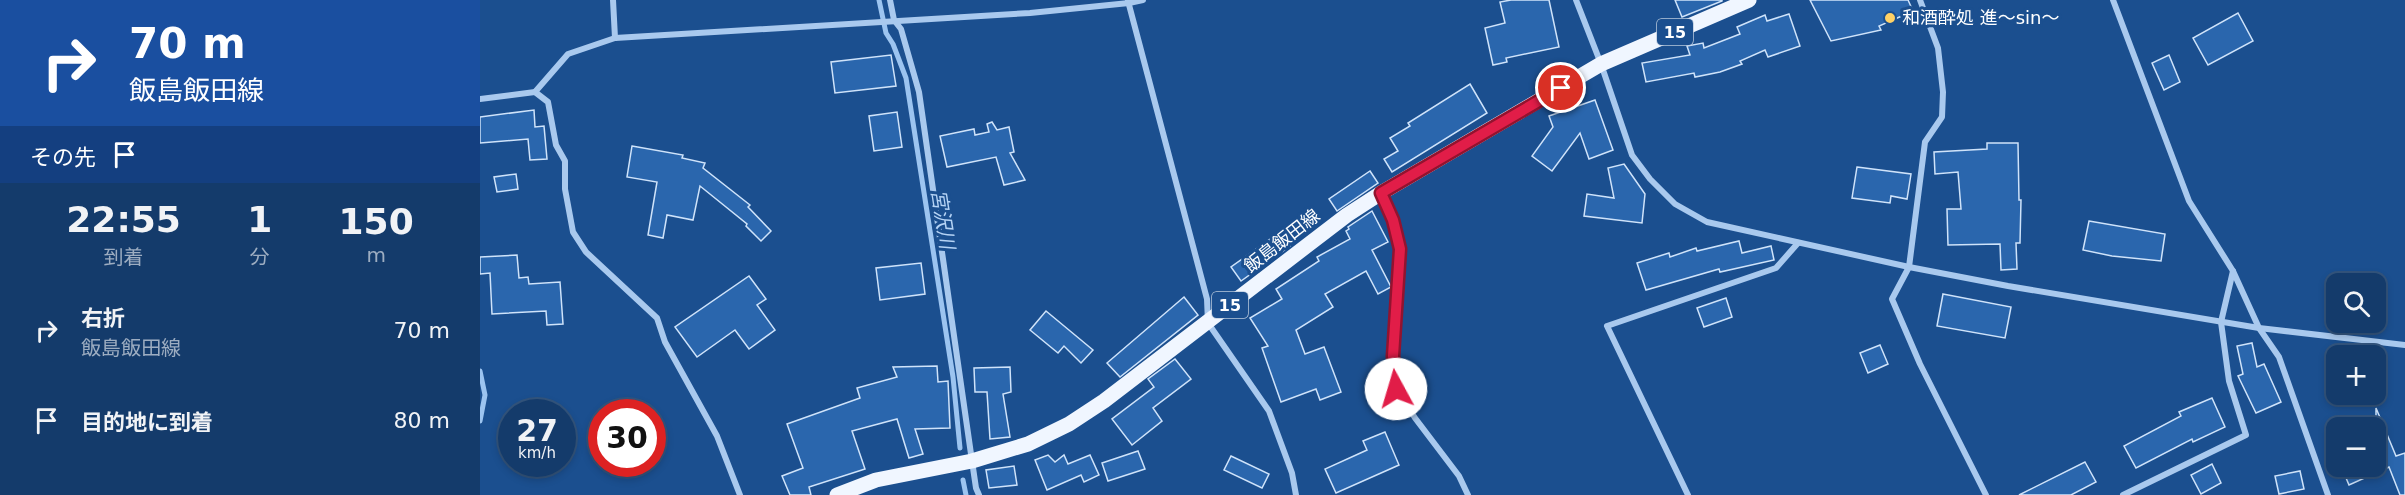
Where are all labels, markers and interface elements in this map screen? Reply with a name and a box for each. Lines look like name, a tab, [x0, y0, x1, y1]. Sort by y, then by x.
place label: 和酒酔処 進〜sin〜	[1902, 7, 2060, 28]
marker: 和酒酔処 進〜sin〜	[1883, 11, 1897, 25]
text: 70 m	[129, 19, 246, 68]
road number: 15	[1657, 19, 1693, 45]
icon: right	[30, 24, 108, 102]
pin	[1535, 62, 1586, 113]
icon: arrive	[1544, 71, 1577, 104]
text: 飯島飯田線	[129, 75, 264, 106]
icon: arrive	[108, 138, 141, 171]
text: その先	[30, 145, 96, 170]
water label: 宮沢川	[926, 187, 960, 252]
text: 22:55	[66, 199, 181, 240]
text: 1	[247, 199, 272, 240]
text: 150	[339, 201, 414, 242]
street label: 飯島飯田線	[1240, 205, 1324, 277]
text: m	[366, 243, 386, 267]
text: 到着	[104, 245, 144, 269]
text: 分	[250, 245, 270, 269]
map controls	[2326, 273, 2386, 477]
button: search	[2326, 273, 2386, 333]
road number: 15	[1212, 292, 1248, 318]
text: 右折	[81, 306, 125, 331]
icon: right	[30, 314, 63, 347]
text: 70 m	[394, 318, 450, 343]
text: 飯島飯田線	[81, 336, 181, 360]
button: +	[2326, 345, 2386, 405]
position arrow	[1364, 357, 1428, 421]
speed limit sign: 30	[588, 399, 666, 477]
icon: arrive	[30, 404, 63, 437]
text: 80 m	[394, 408, 450, 433]
text: 目的地に到着	[81, 410, 213, 435]
text: 27	[516, 413, 558, 448]
button: −	[2326, 417, 2386, 477]
text: km/h	[518, 444, 556, 462]

